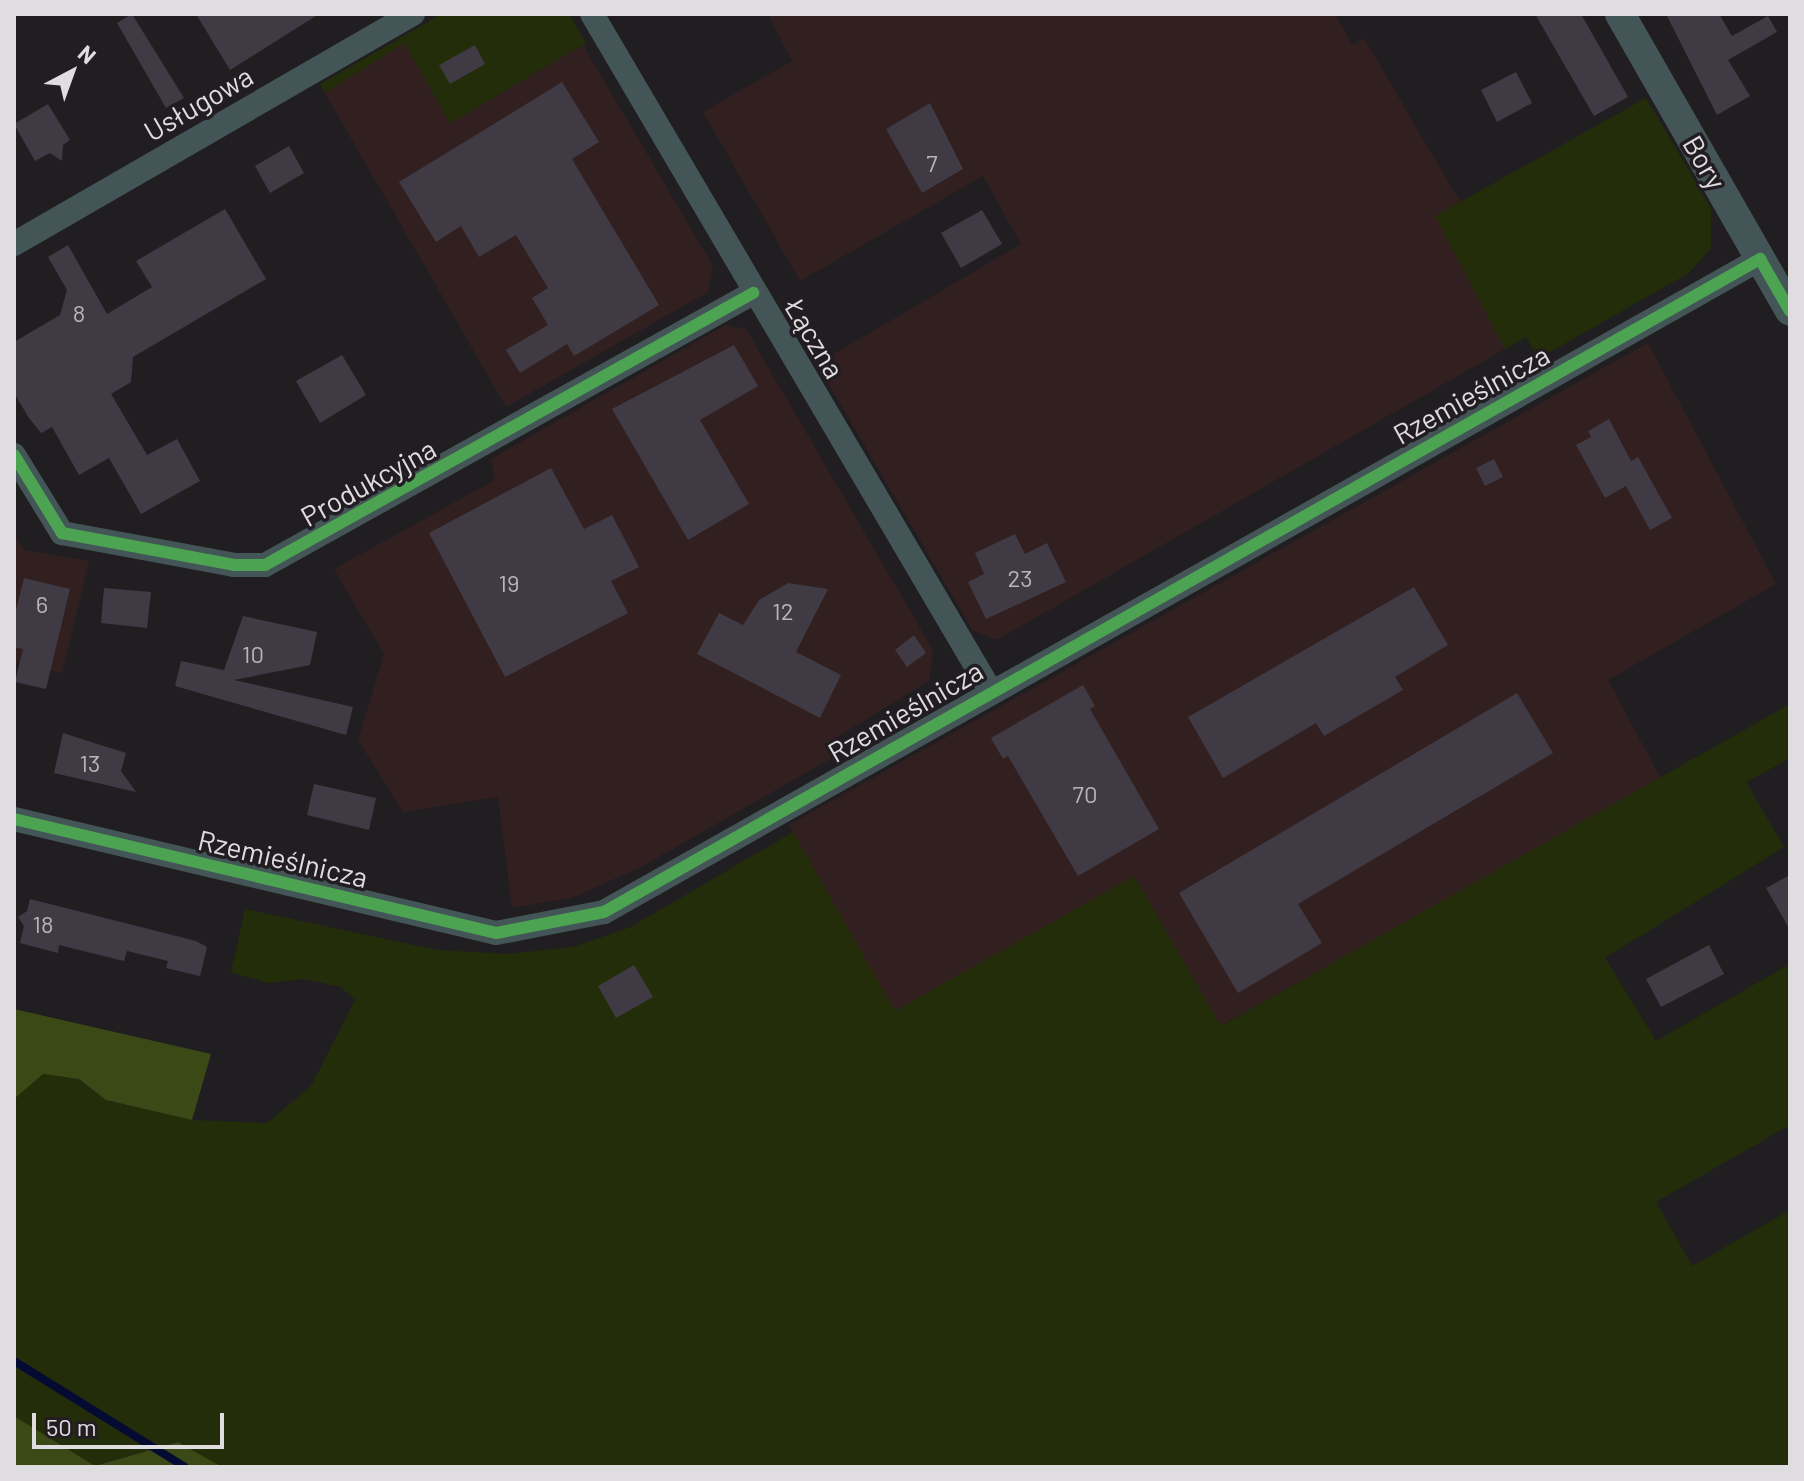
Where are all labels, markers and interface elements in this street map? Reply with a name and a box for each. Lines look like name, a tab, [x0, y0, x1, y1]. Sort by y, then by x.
north arrow	[32, 32, 112, 112]
text: N	[74, 39, 102, 68]
street label: Usługowa	[138, 58, 258, 148]
street label: Bory	[1676, 129, 1734, 195]
house number: 7	[926, 149, 938, 177]
street label: Łączna	[778, 292, 852, 384]
house number: 8	[73, 299, 85, 327]
street label: Rzemieślnicza	[1387, 337, 1555, 451]
street label: Produkcyjna	[295, 431, 441, 533]
house number: 23	[1007, 564, 1033, 592]
house number: 19	[499, 569, 519, 597]
house number: 6	[36, 590, 48, 618]
house number: 12	[772, 597, 794, 625]
house number: 10	[242, 640, 264, 668]
street label: Rzemieślnicza	[822, 653, 988, 769]
house number: 13	[80, 749, 100, 777]
house number: 70	[1073, 780, 1097, 808]
street label: Rzemieślnicza	[195, 822, 371, 894]
house number: 18	[33, 910, 53, 938]
scale bar	[36, 1397, 228, 1447]
text: 50 m	[46, 1412, 97, 1441]

